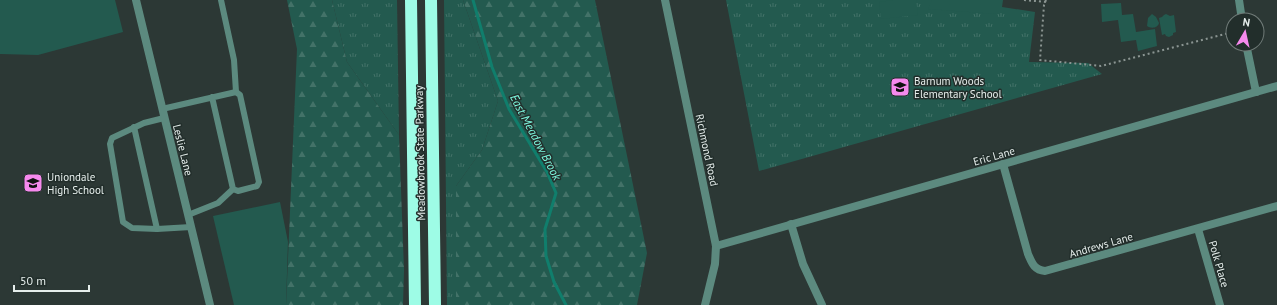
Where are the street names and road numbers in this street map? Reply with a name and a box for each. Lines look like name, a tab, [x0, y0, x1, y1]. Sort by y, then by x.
street label: Meadowbrook State Parkway	[412, 85, 428, 221]
street label: Richmond Road	[693, 113, 721, 187]
street label: Leslie Lane	[170, 123, 196, 178]
street label: Eric Lane	[972, 143, 1017, 169]
street label: Andrews Lane	[1067, 229, 1135, 261]
street label: Polk Place	[1206, 239, 1232, 289]

